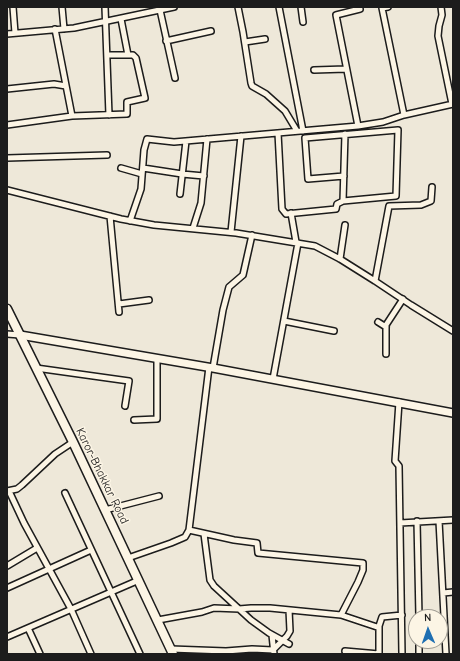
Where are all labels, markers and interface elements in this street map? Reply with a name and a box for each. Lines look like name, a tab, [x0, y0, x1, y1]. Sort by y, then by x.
street label: Karor-Bhakkar Road	[72, 426, 132, 526]
north arrow	[408, 609, 448, 649]
text: N	[424, 611, 431, 624]

